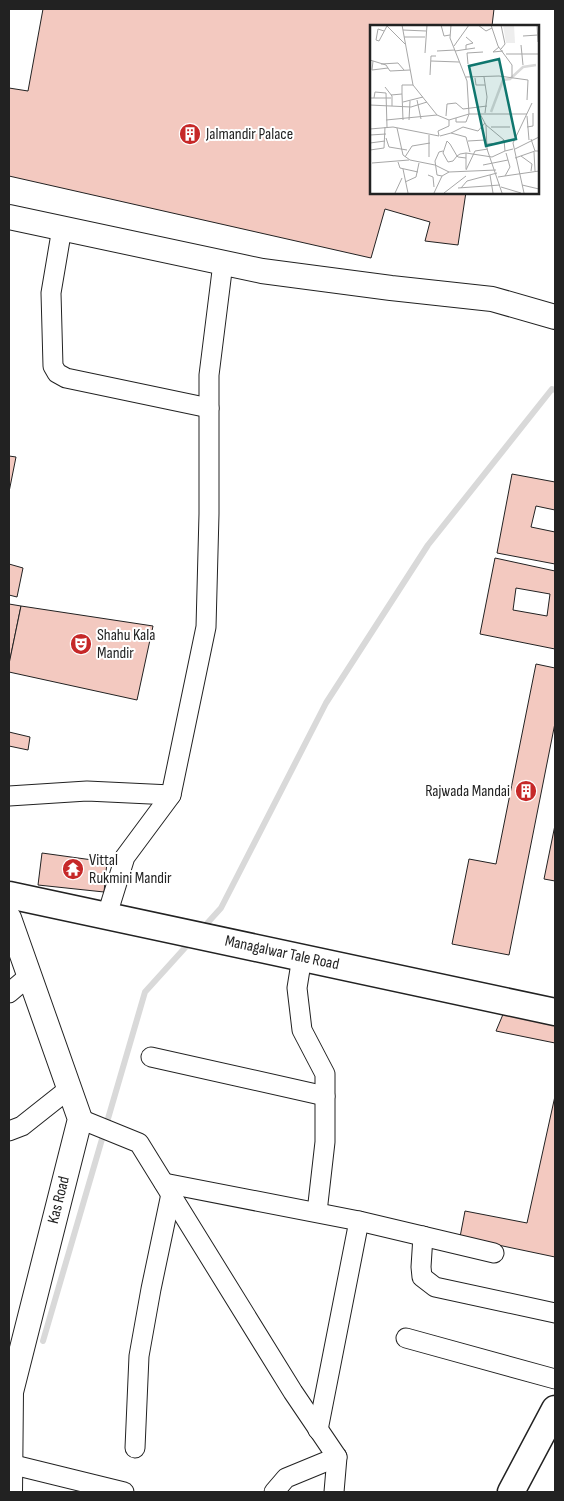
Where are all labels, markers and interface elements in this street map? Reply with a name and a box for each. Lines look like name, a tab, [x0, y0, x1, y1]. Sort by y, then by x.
inset map	[370, 25, 539, 194]
building icon: Jalmandir Palace	[178, 122, 202, 146]
place label: Jalmandir Palace	[205, 125, 293, 144]
place label: Shahu Kala Mandir	[97, 626, 155, 663]
theatre icon: Shahu Kala Mandir	[69, 632, 93, 656]
building icon: Rajwada Mandai	[514, 779, 538, 803]
place label: Rajwada Mandai	[425, 782, 510, 801]
place label: Vittal Rukmini Mandir	[89, 851, 172, 888]
temple icon: Vittal Rukmini Mandir	[61, 857, 85, 881]
street label: Managalwar Tale Road	[223, 932, 341, 974]
street label: Kas Road	[44, 1174, 74, 1226]

